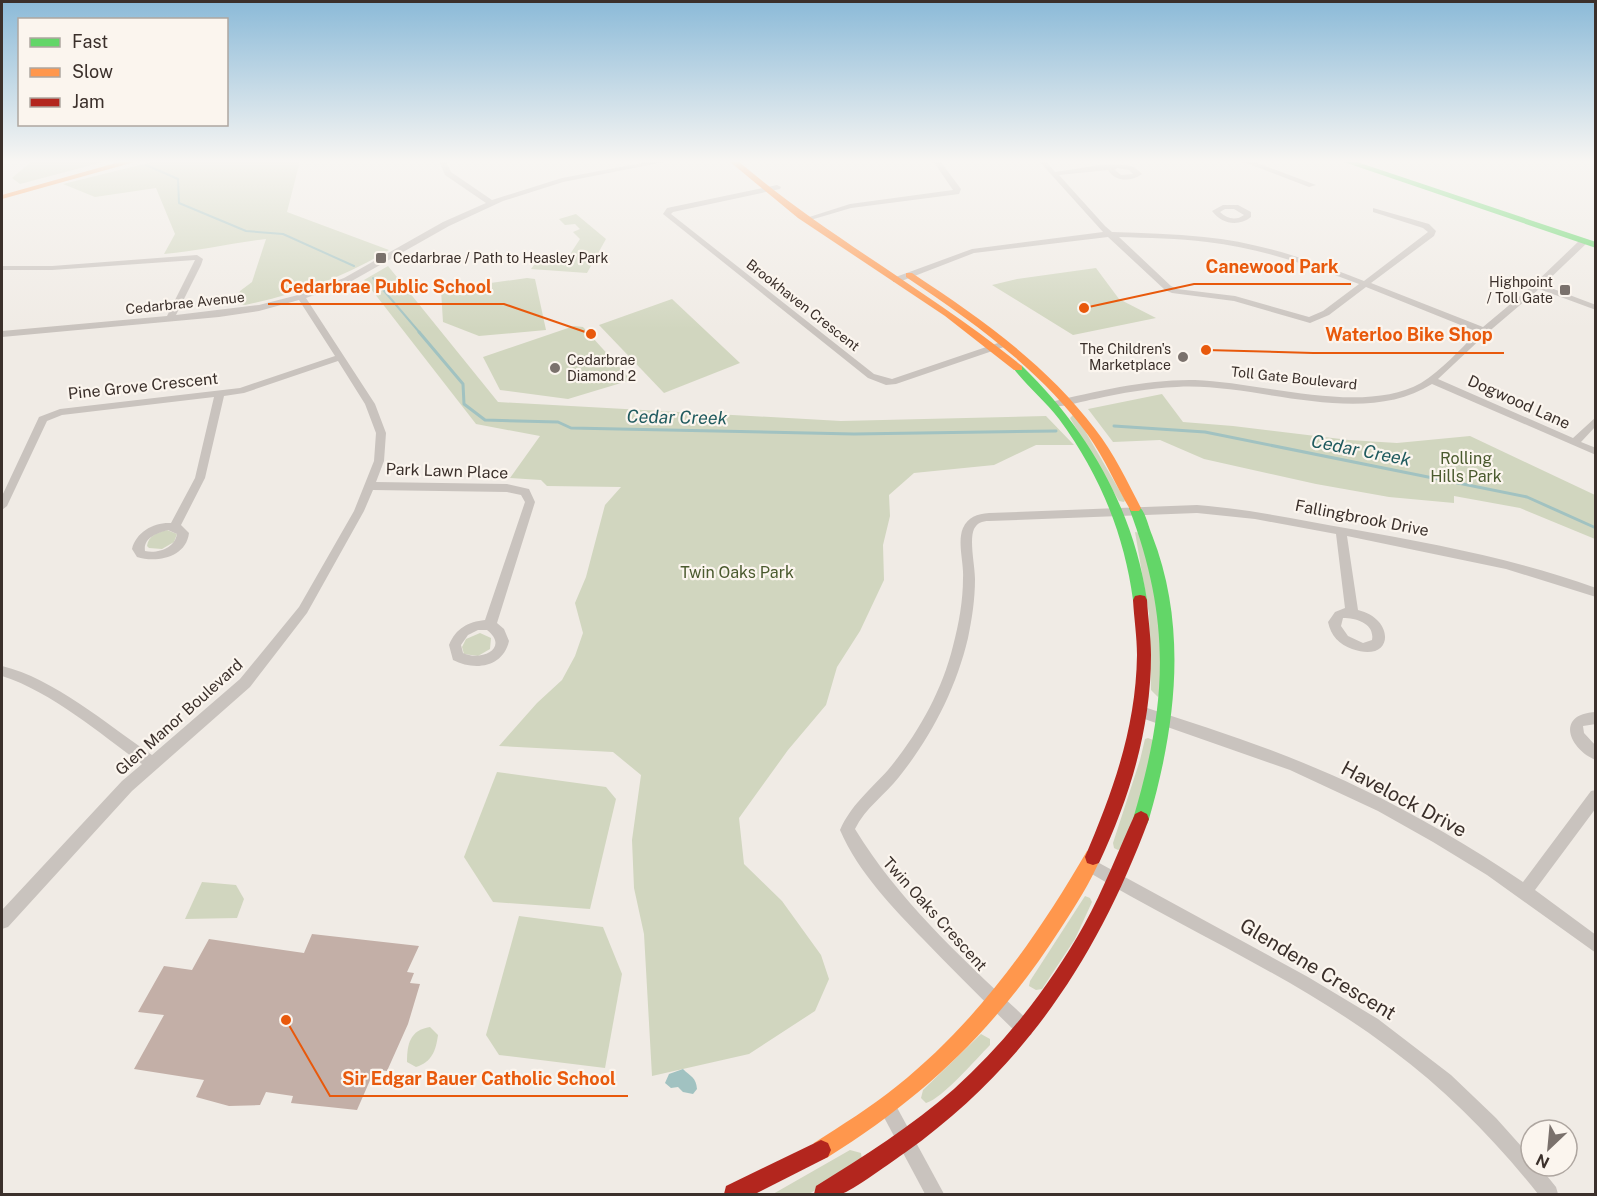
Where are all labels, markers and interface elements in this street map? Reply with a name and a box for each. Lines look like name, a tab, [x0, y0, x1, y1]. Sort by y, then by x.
legend	[18, 18, 228, 126]
text: Fast	[72, 31, 108, 52]
text: Slow	[72, 61, 113, 82]
text: Jam	[72, 91, 105, 112]
callout: Canewood Park	[1194, 248, 1351, 284]
place label: Cedarbrae / Path to Heasley Park	[393, 250, 608, 266]
marker: Cedarbrae / Path to Heasley Park	[374, 251, 388, 265]
street label: Brookhaven Crescent	[743, 256, 863, 354]
text: Canewood Park	[1206, 256, 1339, 277]
callout: Cedarbrae Public School	[268, 268, 504, 304]
place label: Highpoint / Toll Gate	[1487, 274, 1553, 306]
text: Cedarbrae Public School	[280, 276, 492, 297]
marker: Highpoint / Toll Gate	[1558, 283, 1572, 297]
street label: Cedarbrae Avenue	[125, 289, 245, 317]
callout: Waterloo Bike Shop	[1313, 317, 1504, 353]
text: Waterloo Bike Shop	[1325, 324, 1493, 345]
place label: The Children's Marketplace	[1080, 341, 1171, 373]
marker: The Children's Marketplace	[1176, 350, 1190, 364]
place label: Cedarbrae Diamond 2	[567, 352, 636, 384]
marker: Cedarbrae Diamond 2	[548, 361, 562, 375]
street label: Toll Gate Boulevard	[1230, 363, 1358, 393]
street label: Pine Grove Crescent	[67, 369, 219, 403]
street label: Dogwood Lane	[1465, 371, 1573, 433]
water label: Cedar Creek	[626, 406, 728, 428]
water label: Cedar Creek	[1310, 430, 1413, 470]
park label: Rolling Hills Park	[1430, 449, 1502, 486]
street label: Park Lawn Place	[385, 459, 509, 483]
street label: Fallingbrook Drive	[1294, 496, 1430, 540]
park label: Twin Oaks Park	[680, 563, 794, 582]
street label: Glen Manor Boulevard	[111, 655, 247, 779]
street label: Havelock Drive	[1337, 756, 1471, 842]
street label: Twin Oaks Crescent	[879, 853, 991, 975]
street label: Glendene Crescent	[1236, 913, 1400, 1025]
callout: Sir Edgar Bauer Catholic School	[330, 1060, 628, 1096]
text: Sir Edgar Bauer Catholic School	[342, 1068, 616, 1089]
north arrow	[1519, 1118, 1579, 1178]
text: N	[1533, 1150, 1552, 1172]

